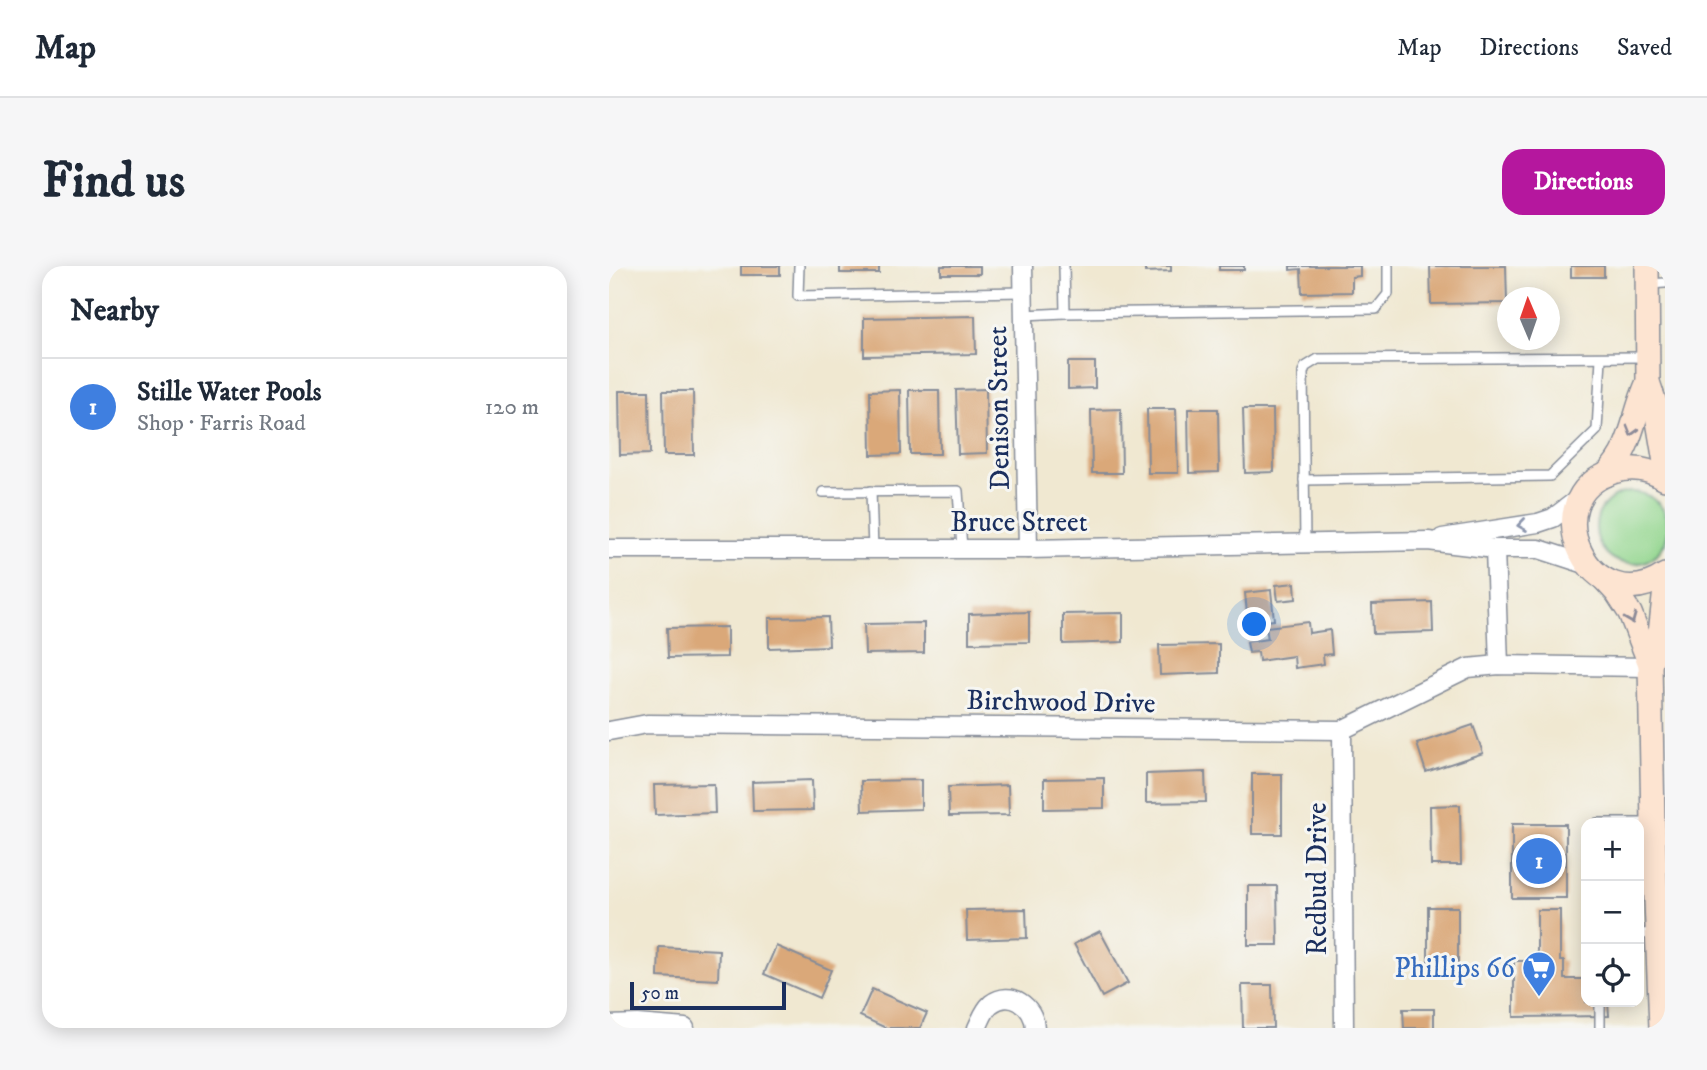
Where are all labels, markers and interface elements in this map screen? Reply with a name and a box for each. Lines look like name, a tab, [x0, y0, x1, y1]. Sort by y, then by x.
text: Map	[35, 28, 96, 69]
text: Map	[1397, 33, 1442, 63]
text: Directions	[1480, 33, 1579, 63]
text: Saved	[1617, 33, 1672, 63]
button: Directions	[1502, 149, 1665, 215]
text: Find us	[42, 151, 185, 213]
north arrow	[1497, 287, 1560, 350]
text: Nearby	[70, 293, 159, 330]
street label: Denison Street	[980, 326, 1018, 490]
text: Stille Water Pools	[137, 376, 321, 409]
text: 1	[89, 393, 97, 422]
text: 120 m	[485, 393, 539, 422]
text: Shop · Farris Road	[137, 409, 306, 438]
one-way arrow	[1625, 425, 1640, 437]
street label: Bruce Street	[950, 505, 1088, 540]
one-way arrow	[1516, 517, 1528, 532]
your location	[1237, 607, 1271, 641]
one-way arrow	[1623, 612, 1637, 625]
street label: Birchwood Drive	[966, 683, 1156, 721]
street label: Redbud Drive	[1300, 802, 1335, 956]
map controls	[1581, 818, 1644, 1007]
button: +	[1581, 818, 1644, 881]
pin: 1	[1516, 835, 1562, 887]
button: −	[1581, 881, 1644, 944]
button: locate	[1581, 944, 1644, 1007]
supermarket icon: Phillips 66	[1520, 949, 1558, 998]
place label: Phillips 66	[1394, 951, 1516, 986]
scale bar	[630, 979, 786, 1011]
text: 50 m	[641, 982, 679, 1005]

